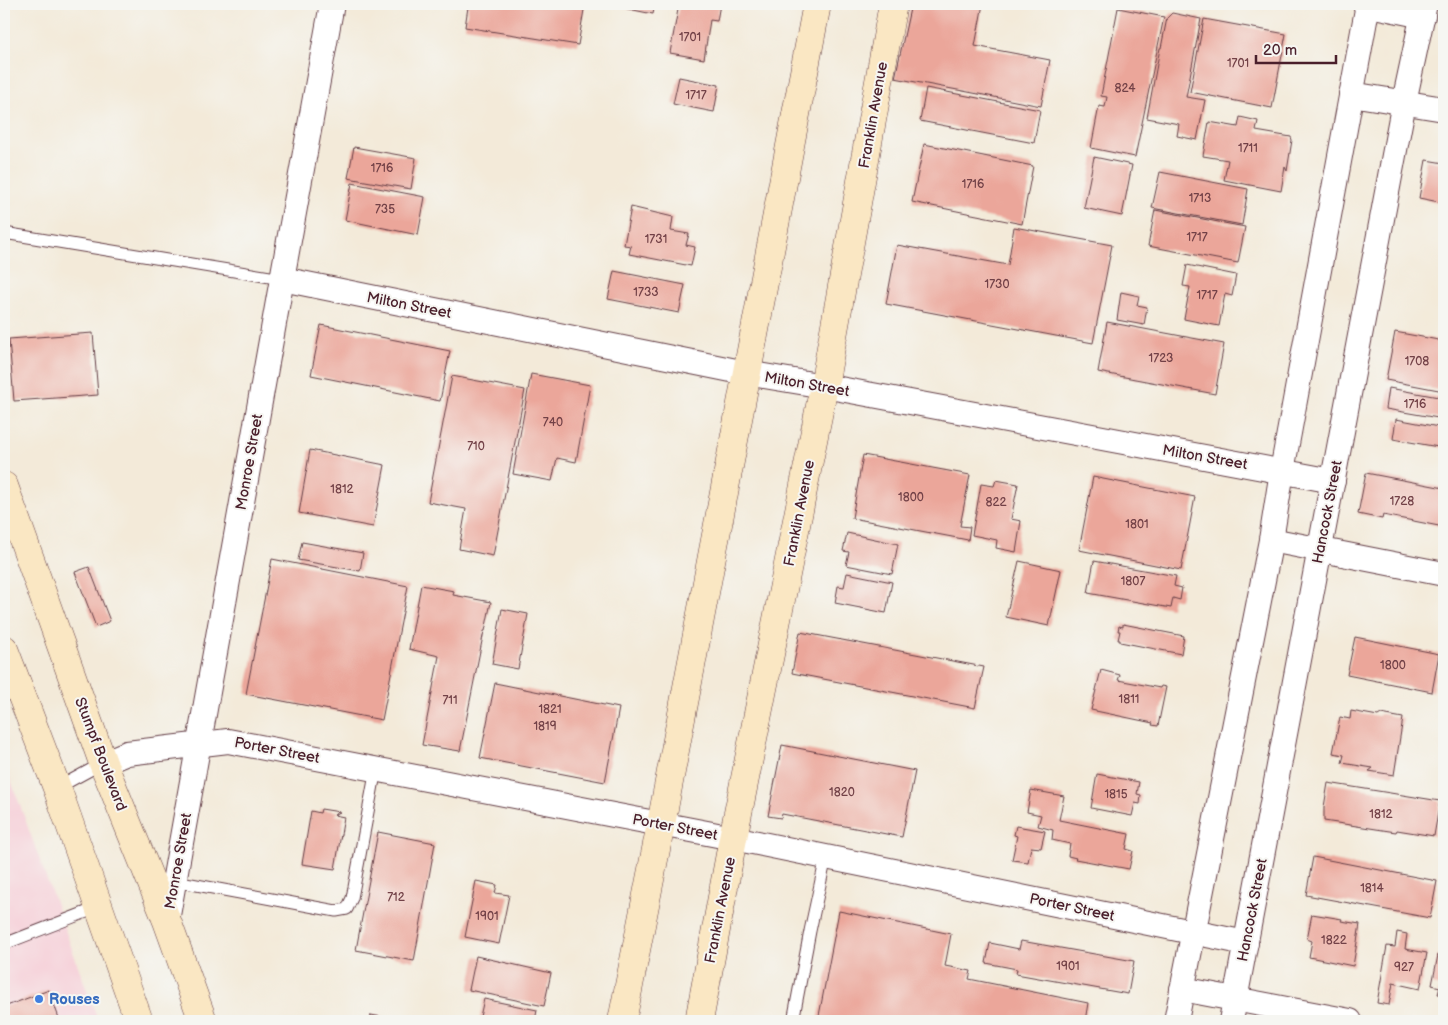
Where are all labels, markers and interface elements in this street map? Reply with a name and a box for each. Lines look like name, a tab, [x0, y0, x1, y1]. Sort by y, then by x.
house number: 1701	[679, 30, 701, 45]
scale bar	[1256, 32, 1336, 64]
text: 20 m	[1263, 41, 1297, 60]
house number: 1701	[1227, 56, 1249, 71]
street label: Franklin Avenue	[855, 60, 892, 170]
house number: 824	[1114, 81, 1136, 96]
house number: 1717	[685, 88, 707, 103]
house number: 1711	[1238, 141, 1258, 156]
house number: 1716	[371, 161, 393, 176]
house number: 1716	[962, 177, 984, 192]
house number: 1713	[1189, 191, 1211, 206]
house number: 735	[375, 202, 395, 217]
house number: 1717	[1186, 230, 1208, 245]
house number: 1731	[645, 232, 667, 247]
house number: 1730	[985, 277, 1009, 292]
house number: 1733	[633, 285, 659, 300]
street label: Milton Street	[365, 288, 453, 323]
house number: 1717	[1196, 288, 1218, 303]
house number: 1723	[1149, 351, 1173, 366]
house number: 1708	[1405, 354, 1429, 369]
street label: Milton Street	[763, 368, 851, 401]
house number: 1716	[1404, 397, 1426, 412]
street label: Monroe Street	[232, 412, 267, 512]
house number: 740	[543, 415, 563, 430]
house number: 710	[467, 439, 485, 454]
street label: Milton Street	[1161, 441, 1249, 474]
street label: Franklin Avenue	[780, 458, 819, 568]
street label: Hancock Street	[1308, 459, 1347, 565]
house number: 1812	[330, 482, 354, 497]
house number: 1800	[898, 490, 924, 505]
house number: 1728	[1390, 494, 1414, 509]
house number: 822	[985, 495, 1007, 510]
house number: 1801	[1125, 517, 1149, 532]
house number: 1807	[1121, 574, 1145, 589]
house number: 1800	[1380, 658, 1406, 673]
house number: 1811	[1119, 692, 1139, 707]
house number: 711	[442, 693, 458, 708]
street label: Stumpf Boulevard	[70, 695, 131, 814]
house number: 1821	[538, 702, 562, 717]
house number: 1819	[533, 719, 557, 734]
street label: Porter Street	[233, 733, 321, 768]
house number: 1820	[829, 785, 855, 800]
house number: 1815	[1104, 787, 1128, 802]
house number: 1812	[1369, 807, 1393, 822]
street label: Porter Street	[631, 810, 719, 845]
street label: Monroe Street	[161, 811, 196, 911]
street label: Franklin Avenue	[701, 855, 740, 965]
street label: Hancock Street	[1233, 857, 1272, 963]
house number: 1814	[1360, 881, 1384, 896]
street label: Porter Street	[1028, 889, 1116, 926]
house number: 712	[387, 890, 405, 905]
house number: 1901	[475, 909, 499, 924]
house number: 1822	[1321, 933, 1347, 948]
house number: 1901	[1056, 959, 1080, 974]
house number: 927	[1394, 960, 1414, 975]
place label: Rouses	[49, 990, 100, 1009]
marker: Rouses	[33, 993, 45, 1005]

